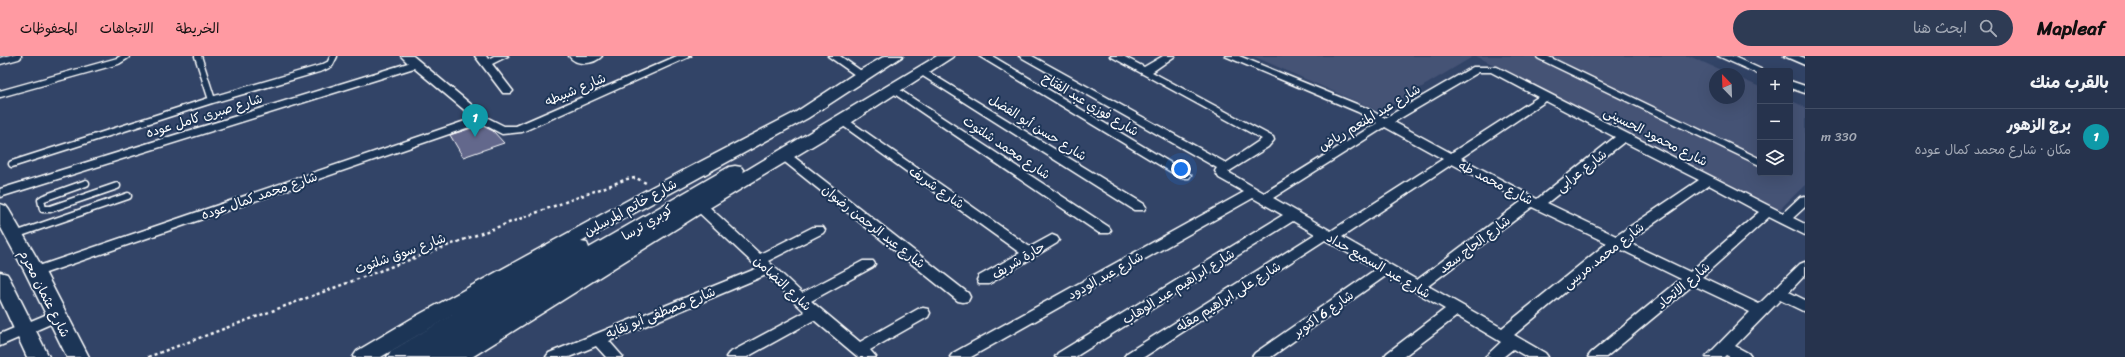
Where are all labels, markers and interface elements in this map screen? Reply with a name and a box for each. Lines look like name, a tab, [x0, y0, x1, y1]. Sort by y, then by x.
search box	[1733, 10, 2013, 46]
text: Mapleaf	[2037, 12, 2105, 45]
text: ابحث هنا	[1913, 15, 1967, 41]
text: المحفوظات	[20, 16, 78, 41]
text: الاتجاهات	[100, 16, 154, 41]
text: الخريطة	[176, 16, 219, 41]
icon: search	[1977, 17, 1999, 39]
street label: شارع شبيطه	[541, 66, 609, 113]
street label: شارع فوزي عبد الفتاح	[1038, 66, 1144, 143]
text: بالقرب منك	[2030, 67, 2109, 97]
north arrow	[1709, 68, 1745, 104]
map controls	[1757, 68, 1793, 176]
button: +	[1757, 68, 1793, 104]
street label: شارع عبد المنعم رياض	[1314, 78, 1425, 157]
street label: شارع صبرى كامل عوده	[143, 87, 265, 144]
street label: شارع حسن أبو الفضل	[984, 88, 1091, 167]
street label: شارع محمود الحسينى	[1600, 100, 1712, 173]
pin: 1	[462, 104, 488, 137]
button: −	[1757, 104, 1793, 140]
street label: شارع محمد شلتوت	[958, 109, 1055, 185]
text: برج الزهور	[2007, 112, 2071, 138]
text: 330 m	[1821, 125, 1857, 148]
text: 1	[2093, 125, 2099, 148]
text: مكان · شارع محمد كمال عوده	[1915, 138, 2071, 161]
button: layers	[1757, 140, 1793, 176]
street label: شارع عرابى	[1551, 143, 1612, 198]
street label: شارع محمد طه	[1454, 154, 1537, 211]
your location	[1171, 159, 1191, 179]
street label: شارع شريف	[904, 160, 969, 215]
street label: شارع محمد كمال عوده	[198, 165, 321, 226]
street label: شارع خاتم المرسلين	[579, 172, 681, 243]
street label: شارع عبد الرحمن رضوان	[817, 178, 931, 274]
street label: كوبري ترسا	[617, 198, 678, 247]
street label: شارع الحاج سعد	[1433, 209, 1515, 279]
street label: شارع محمد مرسى	[1557, 216, 1649, 295]
street label: شارع سوق شلتوت	[351, 226, 449, 281]
street label: شارع عبد السميع حداد	[1322, 226, 1435, 305]
street label: حارة شريف	[987, 235, 1050, 286]
street label: شارع ابراهيم عبد الوهاب	[1117, 242, 1239, 330]
street label: شارع عثمان محرم	[12, 245, 77, 341]
street label: شارع عبد الودود	[1063, 245, 1148, 306]
street label: شارع التضامن	[748, 250, 817, 317]
street label: شارع على ابراهيم مقله	[1171, 255, 1285, 338]
street label: شارع الاتحاد	[1651, 256, 1715, 315]
street label: شارع مصطفى أبو نقابه	[602, 280, 719, 345]
street label: شارع 6 اكتوبر	[1287, 284, 1359, 343]

